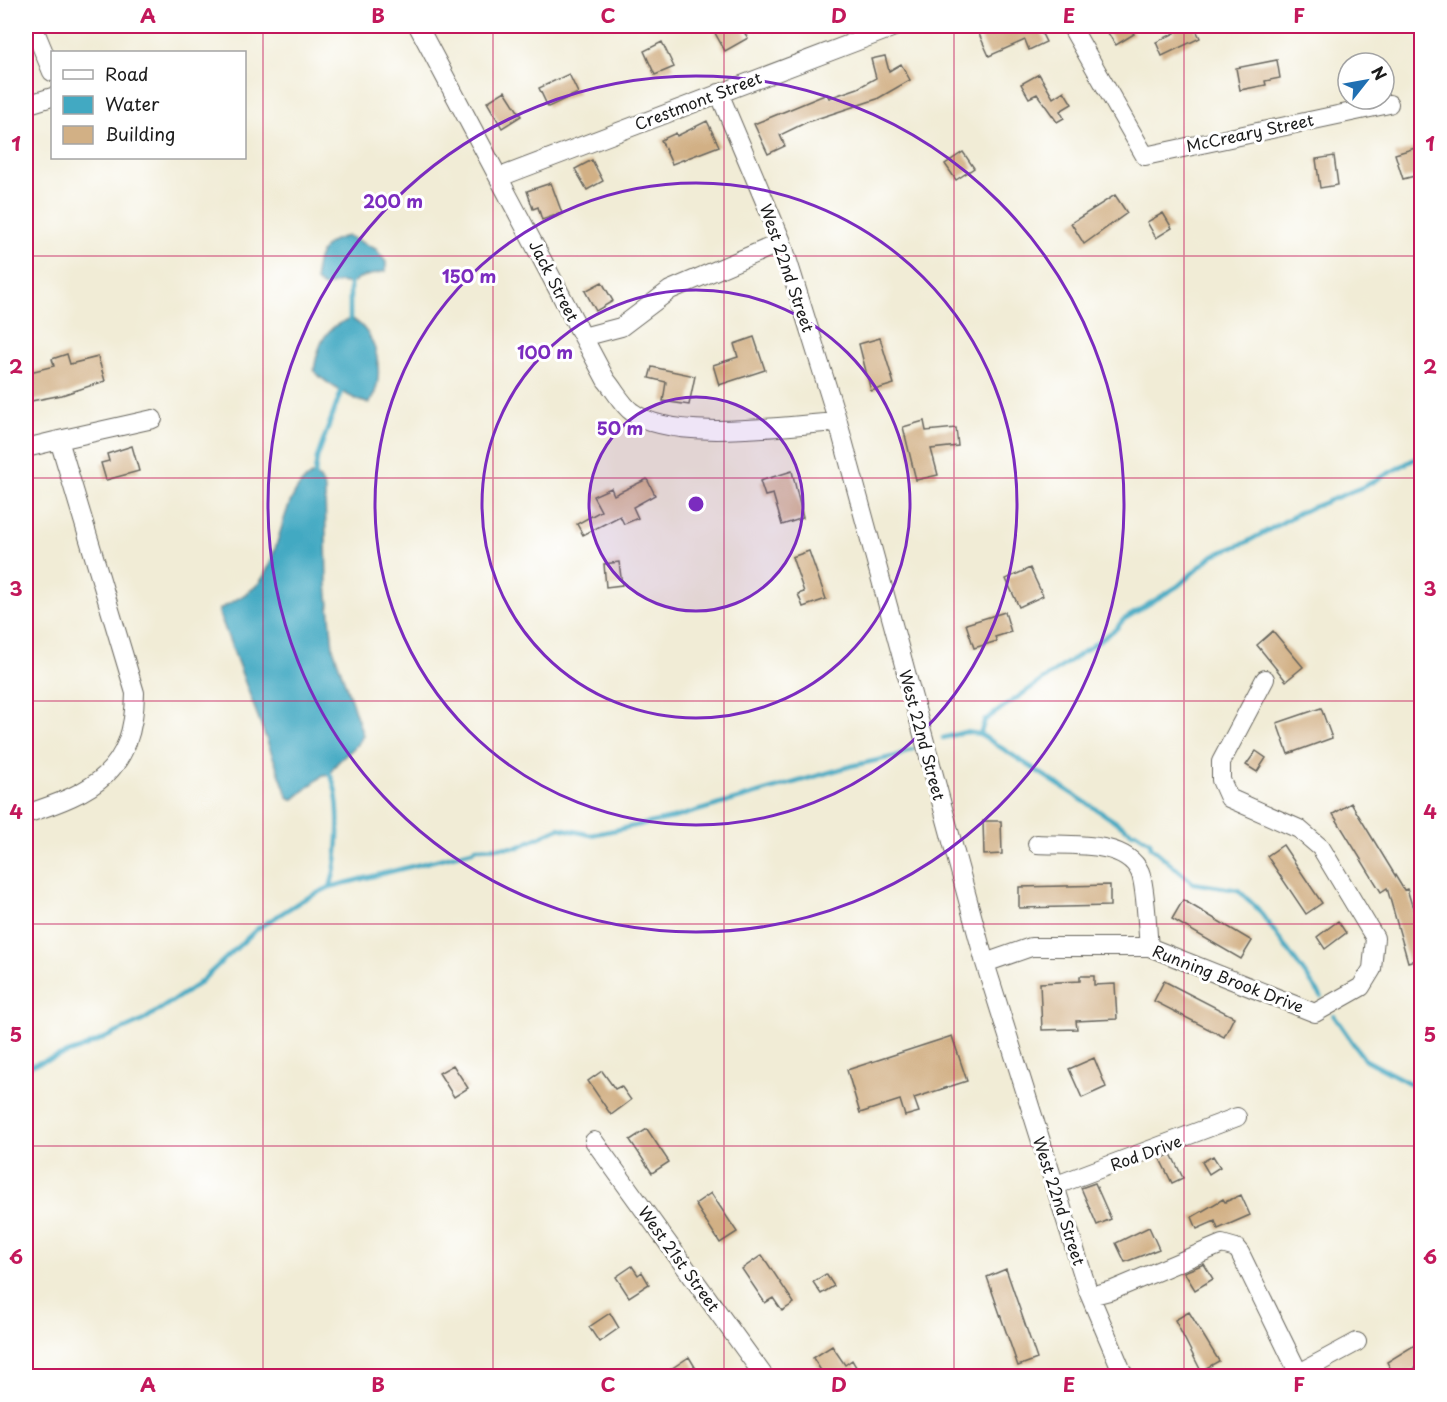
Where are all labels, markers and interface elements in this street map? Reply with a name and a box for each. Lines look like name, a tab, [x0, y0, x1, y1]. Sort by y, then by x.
text: A	[140, 0, 156, 30]
text: B	[371, 0, 385, 30]
text: C	[600, 0, 616, 30]
text: D	[831, 0, 847, 30]
text: E	[1063, 0, 1075, 30]
text: F	[1293, 0, 1305, 30]
legend	[51, 51, 246, 159]
north arrow	[1336, 51, 1396, 111]
text: Road	[105, 60, 149, 87]
text: N	[1366, 61, 1393, 84]
street label: Crestmont Street	[631, 65, 765, 135]
text: Water	[105, 90, 160, 117]
street label: McCreary Street	[1184, 107, 1316, 157]
text: Building	[105, 120, 175, 147]
text: 1	[11, 128, 21, 158]
text: 1	[1425, 128, 1435, 158]
text: 200 m	[363, 187, 423, 214]
street label: West 22nd Street	[755, 200, 821, 336]
street label: Jack Street	[524, 236, 586, 326]
text: 150 m	[442, 262, 496, 289]
text: 100 m	[517, 338, 573, 365]
text: 2	[9, 351, 23, 381]
text: 2	[1423, 351, 1437, 381]
text: 50 m	[597, 414, 643, 441]
centre of rings	[686, 494, 706, 514]
text: 3	[9, 573, 23, 603]
text: 3	[1423, 573, 1437, 603]
street label: West 22nd Street	[894, 667, 952, 803]
text: 4	[9, 796, 23, 826]
text: 4	[1423, 796, 1437, 826]
street label: Running Brook Drive	[1149, 938, 1308, 1018]
text: 5	[10, 1019, 22, 1049]
text: 5	[1424, 1019, 1436, 1049]
street label: Rod Drive	[1107, 1128, 1185, 1176]
street label: West 22nd Street	[1028, 1133, 1092, 1269]
street label: West 21st Street	[633, 1201, 727, 1316]
text: 6	[9, 1241, 23, 1271]
text: 6	[1423, 1241, 1437, 1271]
text: A	[140, 1369, 156, 1399]
text: B	[371, 1369, 385, 1399]
text: C	[600, 1369, 616, 1399]
text: D	[831, 1369, 847, 1399]
text: E	[1063, 1369, 1075, 1399]
text: F	[1293, 1369, 1305, 1399]

